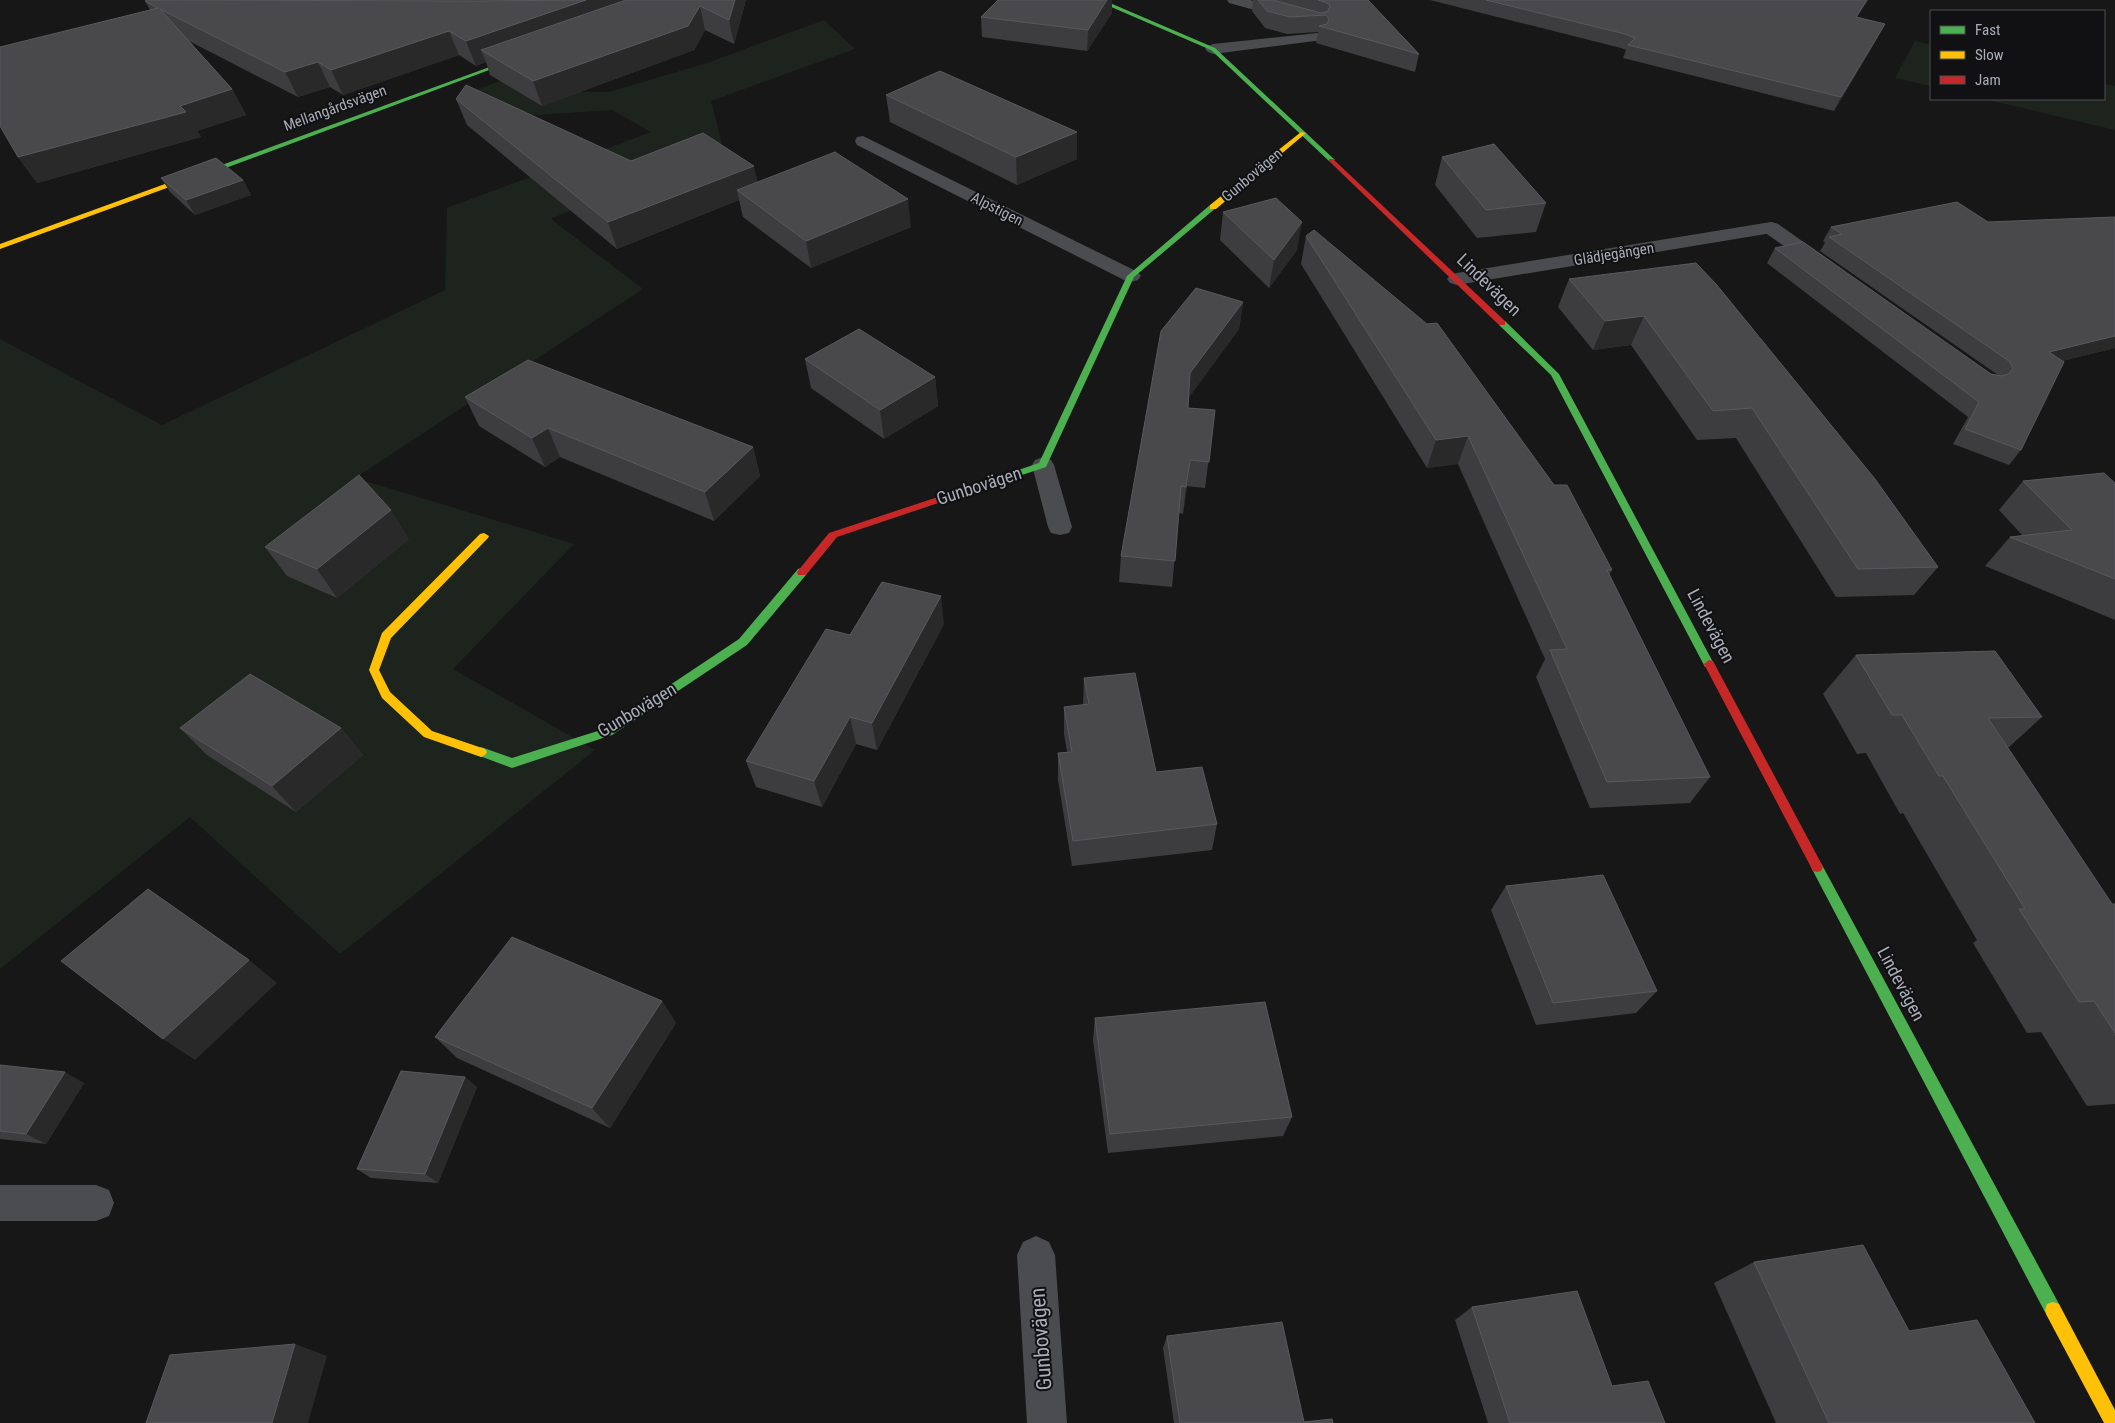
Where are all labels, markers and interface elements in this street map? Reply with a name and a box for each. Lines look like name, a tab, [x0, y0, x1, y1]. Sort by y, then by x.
legend	[1930, 10, 2105, 100]
text: Fast	[1975, 21, 2000, 39]
text: Slow	[1975, 46, 2004, 64]
text: Jam	[1975, 71, 2001, 89]
street label: Mellangårdsvägen	[281, 81, 389, 135]
street label: Gunbovägen	[1218, 145, 1286, 205]
street label: Alpstigen	[968, 188, 1026, 230]
street label: Glädjegången	[1573, 239, 1655, 269]
street label: Lindevägen	[1453, 249, 1526, 320]
street label: Gunbovägen	[934, 462, 1024, 509]
street label: Lindevägen	[1683, 585, 1740, 666]
street label: Gunbovägen	[594, 678, 680, 741]
street label: Lindevägen	[1873, 943, 1930, 1024]
street label: Gunbovägen	[1025, 1287, 1057, 1391]

